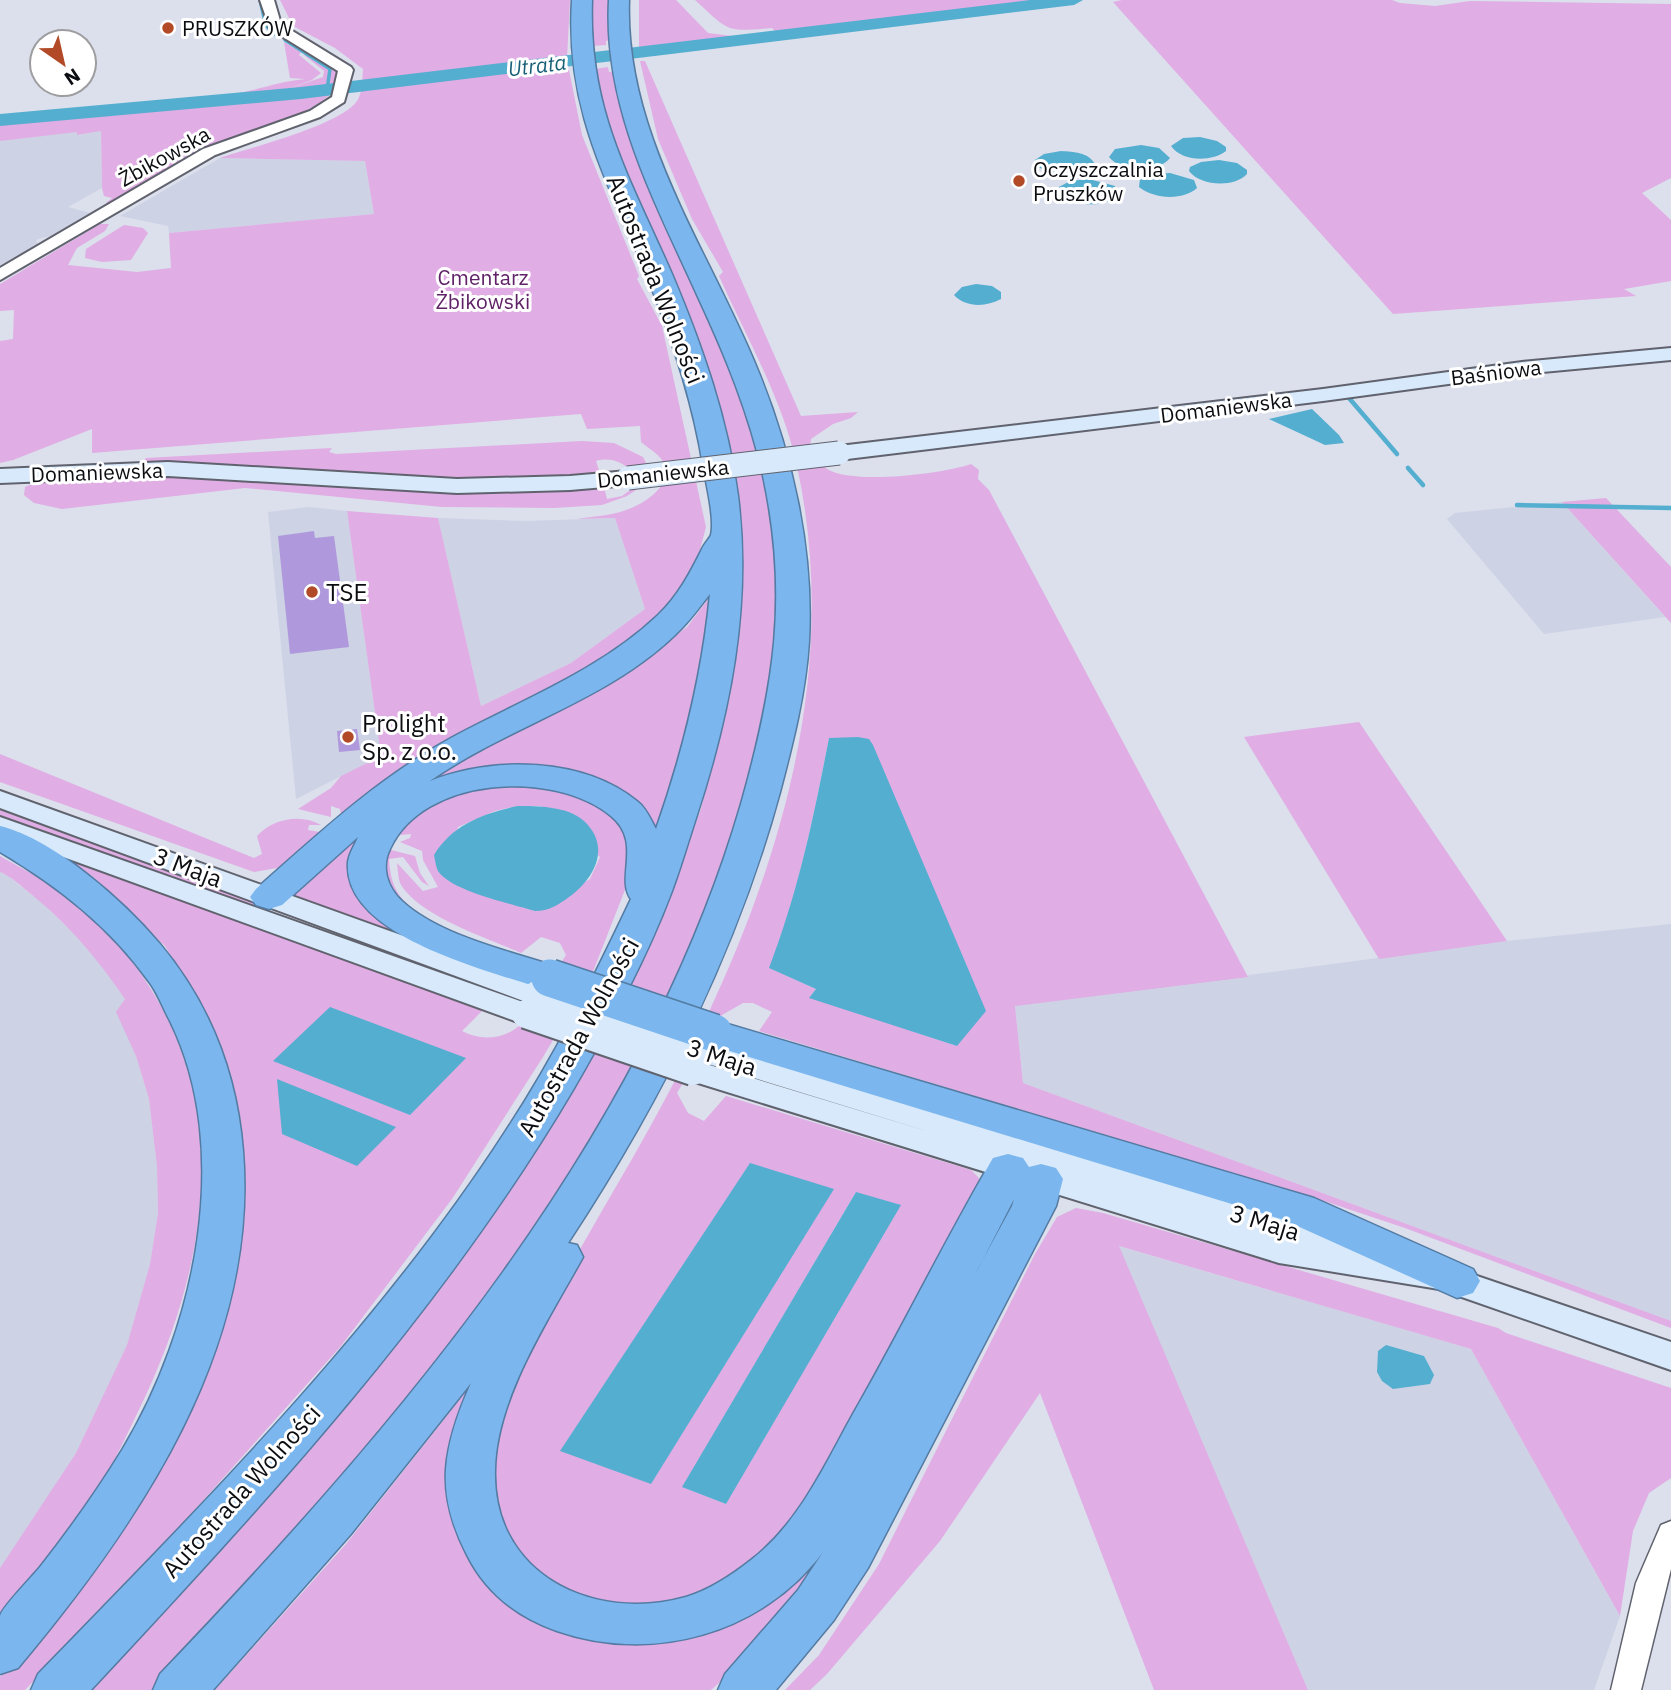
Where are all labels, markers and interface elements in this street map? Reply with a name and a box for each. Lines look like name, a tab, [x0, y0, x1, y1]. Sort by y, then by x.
place label: PRUSZKÓW	[182, 14, 293, 42]
marker: PRUSZKÓW	[160, 20, 176, 36]
north arrow	[28, 28, 98, 98]
water label: Utrata	[506, 48, 568, 82]
text: N	[60, 63, 85, 91]
street label: Żbikowska	[113, 119, 215, 193]
place label: Oczyszczalnia Pruszków	[1033, 155, 1164, 207]
street label: Autostrada Wolności	[599, 170, 713, 388]
marker: Oczyszczalnia Pruszków	[1011, 173, 1027, 189]
park label: Cmentarz Żbikowski	[436, 263, 530, 315]
street label: Baśniowa	[1449, 353, 1543, 391]
street label: Domaniewska	[1159, 385, 1293, 429]
street label: Domaniewska	[596, 452, 730, 494]
street label: Domaniewska	[30, 456, 164, 488]
place label: TSE	[326, 576, 367, 608]
marker: TSE	[304, 584, 320, 600]
place label: Prolight Sp. z o.o.	[362, 707, 457, 767]
marker: Prolight Sp. z o.o.	[340, 729, 356, 745]
street label: 3 Maja	[149, 839, 227, 895]
street label: Autostrada Wolności	[510, 932, 646, 1142]
street label: 3 Maja	[683, 1031, 761, 1083]
street label: 3 Maja	[1226, 1196, 1304, 1248]
street label: Autostrada Wolności	[155, 1398, 327, 1584]

